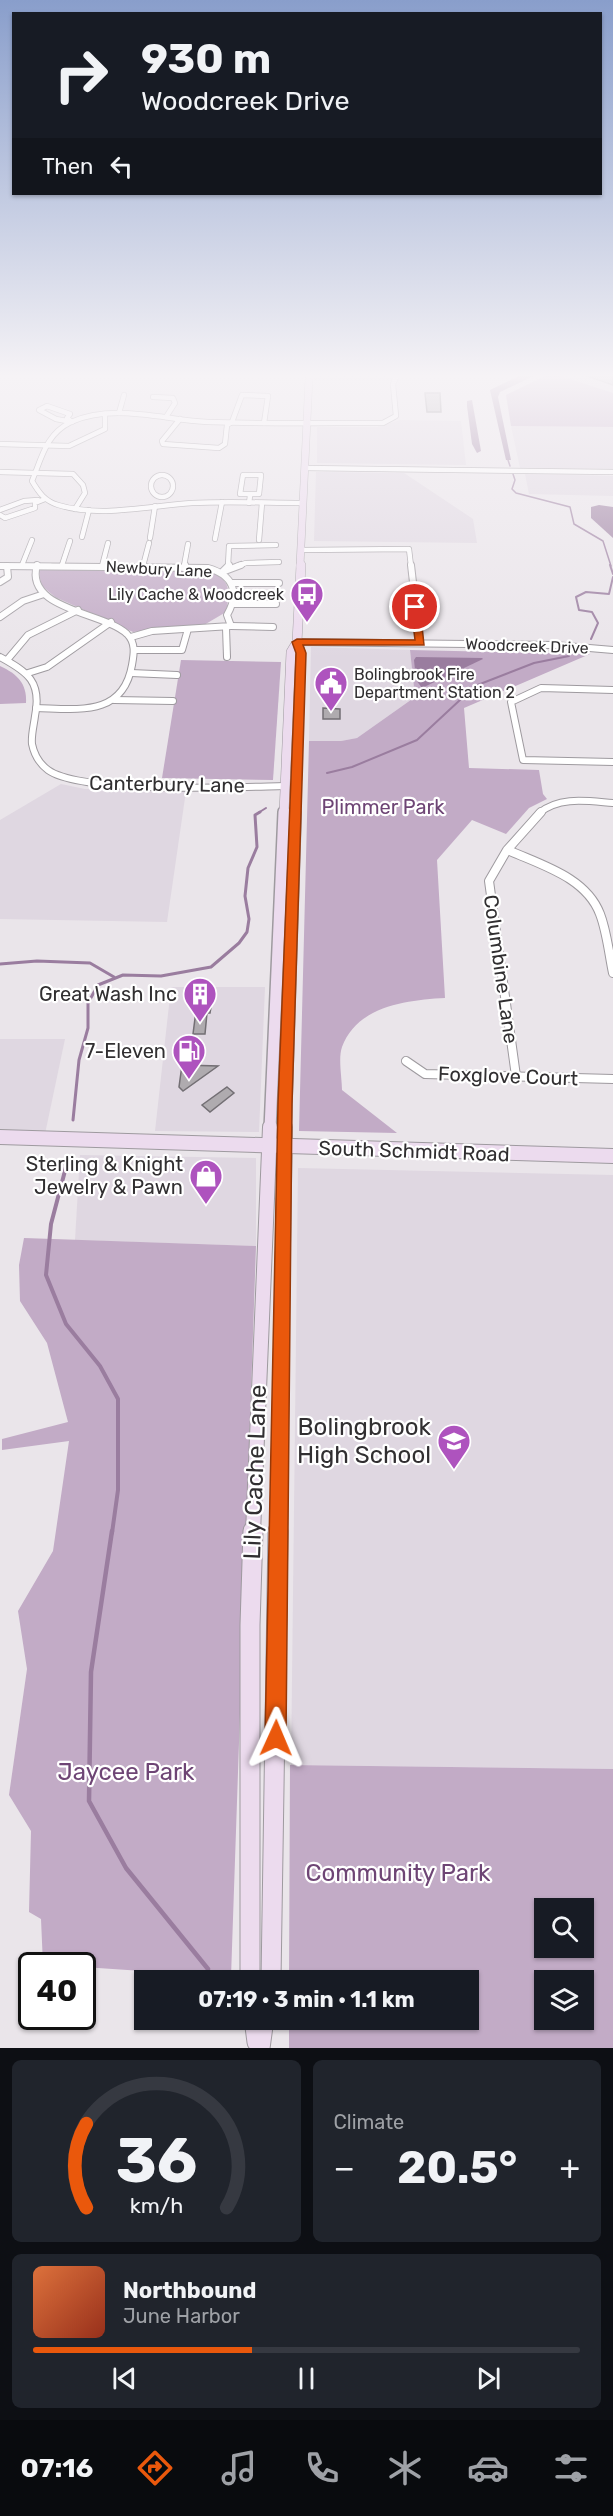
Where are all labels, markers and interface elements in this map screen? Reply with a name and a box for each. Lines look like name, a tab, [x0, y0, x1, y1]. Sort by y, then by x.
text: 930 m	[141, 34, 271, 84]
icon: right	[42, 36, 120, 114]
text: Woodcreek Drive	[141, 85, 350, 117]
icon: left	[105, 150, 138, 183]
text: Then	[42, 153, 93, 180]
street label: Newbury Lane	[105, 557, 213, 581]
bus stop icon: Lily Cache & Woodcreek	[289, 576, 325, 623]
pin	[389, 581, 440, 632]
place label: Lily Cache & Woodcreek	[108, 585, 285, 604]
icon: arrive	[398, 590, 431, 623]
street label: Woodcreek Drive	[465, 634, 589, 658]
public building icon: Bolingbrook Fire Department Station 2	[313, 665, 349, 712]
place label: Bolingbrook Fire Department Station 2	[354, 665, 515, 702]
street label: Canterbury Lane	[89, 771, 245, 797]
park label: Plimmer Park	[322, 795, 445, 819]
street label: Columbine Lane	[479, 893, 523, 1045]
building icon: Great Wash Inc	[182, 976, 218, 1023]
place label: Great Wash Inc	[39, 982, 177, 1006]
fuel station icon: 7-Eleven	[171, 1033, 207, 1080]
place label: 7-Eleven	[85, 1039, 166, 1063]
street label: Foxglove Court	[438, 1062, 579, 1090]
street label: South Schmidt Road	[318, 1136, 510, 1166]
place label: Sterling & Knight Jewelry & Pawn	[26, 1152, 183, 1199]
shop icon: Sterling & Knight Jewelry & Pawn	[188, 1158, 224, 1205]
street label: Lily Cache Lane	[238, 1384, 272, 1560]
place label: Bolingbrook High School	[297, 1413, 432, 1469]
school or university icon: Bolingbrook High School	[436, 1423, 472, 1470]
position arrow	[244, 1706, 308, 1770]
park label: Jaycee Park	[58, 1758, 195, 1786]
park label: Community Park	[305, 1859, 491, 1887]
map controls	[534, 1898, 594, 2030]
button: search	[534, 1898, 594, 1958]
speed limit sign: 40	[18, 1952, 96, 2030]
button: layers	[534, 1970, 594, 2030]
text: 07:19 · 3 min · 1.1 km	[198, 1986, 415, 2013]
text: Climate	[334, 2110, 404, 2134]
text: 36	[115, 2124, 197, 2198]
text: 20.5°	[397, 2141, 517, 2194]
text: −	[334, 2148, 355, 2187]
text: +	[559, 2148, 580, 2187]
text: km/h	[129, 2193, 183, 2218]
text: Northbound	[123, 2277, 256, 2304]
text: June Harbor	[123, 2304, 240, 2328]
icon: previous	[108, 2362, 141, 2395]
icon: pause	[290, 2362, 323, 2395]
icon: next	[472, 2362, 505, 2395]
icon: directions	[134, 2447, 176, 2489]
icon: music	[218, 2447, 260, 2489]
icon: phone	[301, 2447, 343, 2489]
icon: climate	[384, 2447, 426, 2489]
icon: car	[467, 2447, 509, 2489]
icon: filters	[550, 2447, 592, 2489]
text: 07:16	[21, 2452, 93, 2484]

